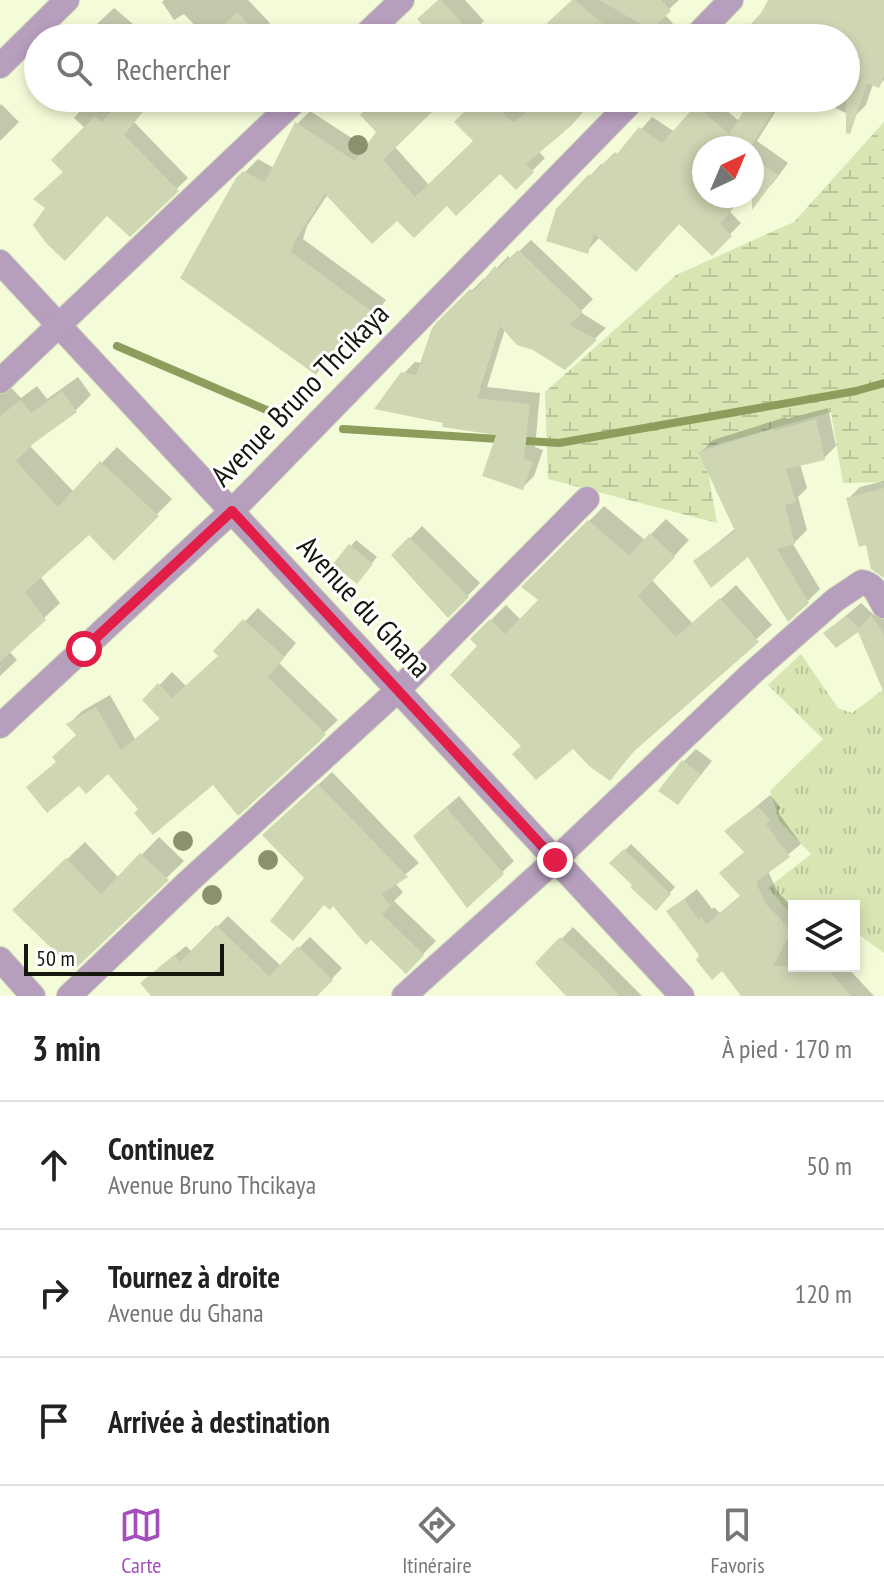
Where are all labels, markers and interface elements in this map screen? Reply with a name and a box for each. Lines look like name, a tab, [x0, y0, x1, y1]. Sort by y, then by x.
search box	[24, 24, 860, 112]
icon: search	[52, 46, 96, 90]
text: Rechercher	[116, 49, 230, 88]
north arrow	[692, 136, 764, 208]
street label: Avenue Bruno Thcikaya	[202, 294, 396, 494]
street label: Avenue du Ghana	[290, 527, 441, 685]
route start	[66, 631, 102, 667]
route end	[537, 842, 573, 878]
map controls	[788, 900, 860, 972]
button: layers	[788, 900, 860, 972]
scale bar	[24, 940, 224, 976]
text: 50 m	[36, 944, 75, 972]
text: 3 min	[32, 1026, 101, 1070]
text: À pied · 170 m	[722, 1032, 852, 1065]
text: Continuez	[108, 1129, 214, 1168]
icon: ahead	[32, 1143, 76, 1187]
text: 50 m	[806, 1149, 852, 1182]
text: Avenue Bruno Thcikaya	[108, 1168, 316, 1201]
text: Tournez à droite	[108, 1257, 280, 1296]
icon: right	[32, 1271, 76, 1315]
text: 120 m	[794, 1277, 852, 1310]
text: Avenue du Ghana	[108, 1296, 264, 1329]
icon: arrive	[32, 1399, 76, 1443]
text: Arrivée à destination	[108, 1402, 330, 1441]
tab: Carte	[119, 1503, 163, 1579]
tab: Itinéraire	[402, 1503, 472, 1579]
tab: Favoris	[710, 1503, 765, 1579]

